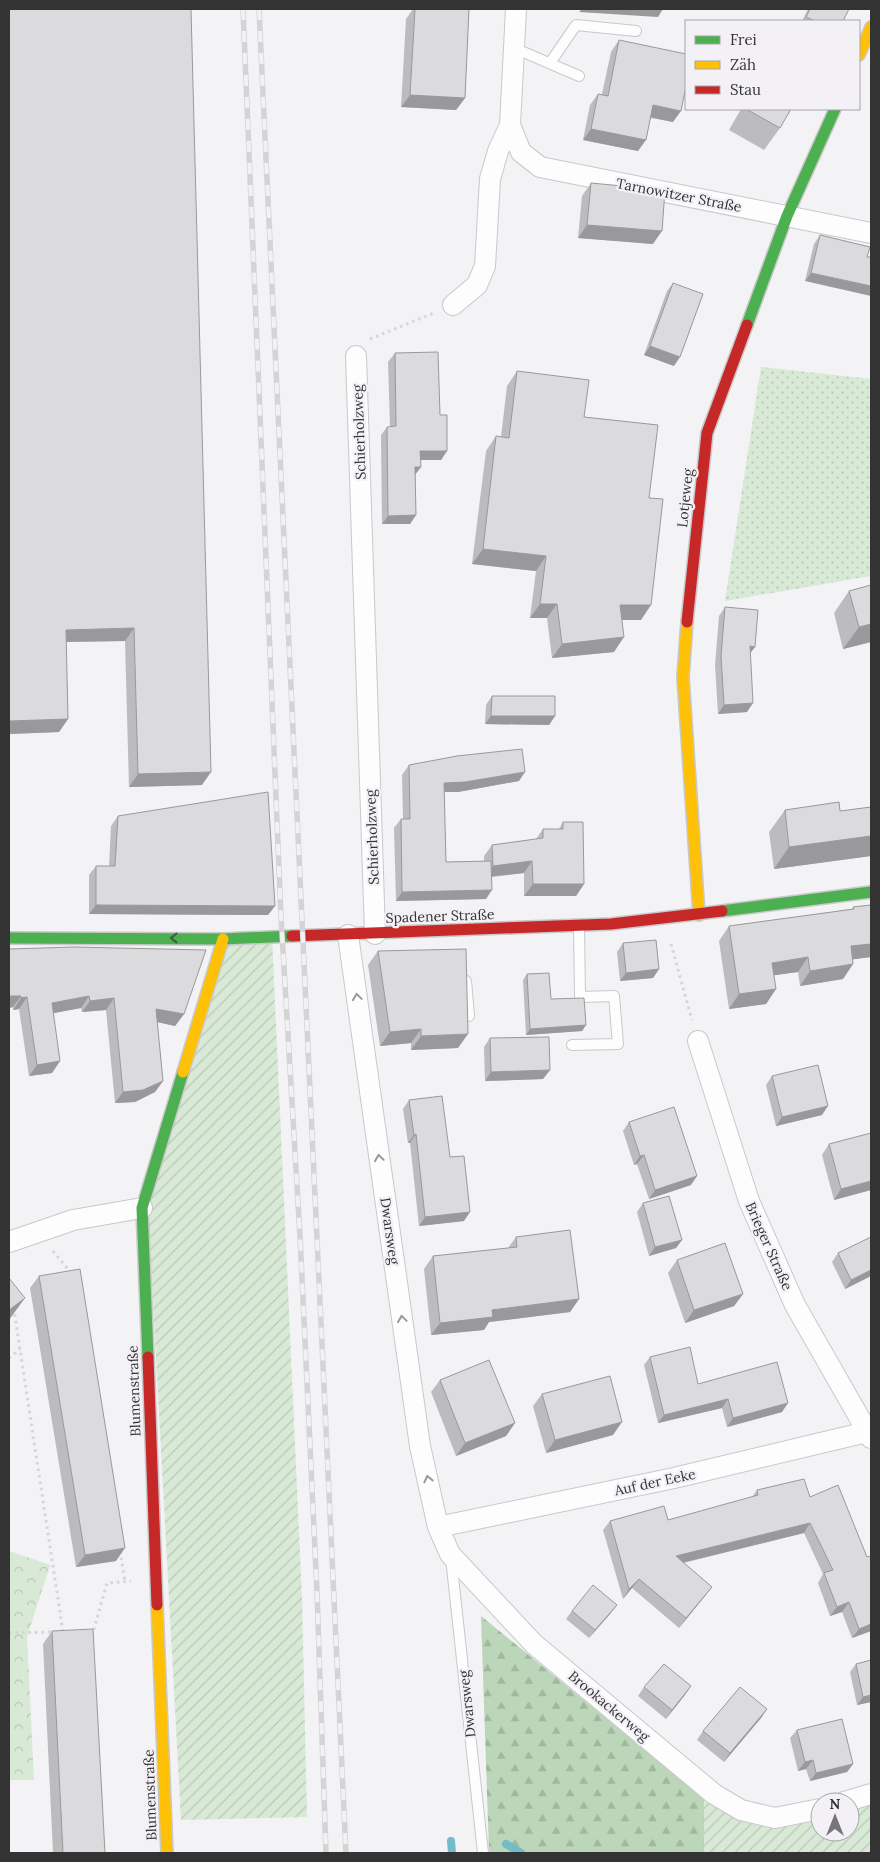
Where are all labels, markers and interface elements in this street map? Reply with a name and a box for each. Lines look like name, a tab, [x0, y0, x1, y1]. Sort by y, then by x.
legend	[685, 20, 860, 110]
text: Frei	[730, 30, 757, 49]
text: Zäh	[730, 55, 756, 74]
text: Stau	[730, 80, 761, 99]
street label: Tarnowitzer Straße	[615, 174, 744, 216]
street label: Schierholzweg	[348, 384, 370, 480]
street label: Lotjeweg	[673, 467, 697, 528]
street label: Schierholzweg	[361, 789, 383, 885]
street label: Spadener Straße	[385, 905, 495, 927]
one-way arrow	[170, 933, 178, 943]
one-way arrow	[352, 993, 362, 1001]
one-way arrow	[375, 1153, 385, 1162]
street label: Dwarsweg	[376, 1196, 404, 1266]
street label: Brieger Straße	[741, 1199, 797, 1293]
one-way arrow	[398, 1314, 408, 1323]
street label: Blumenstraße	[123, 1345, 145, 1437]
street label: Auf der Eeke	[612, 1465, 698, 1500]
one-way arrow	[423, 1475, 434, 1484]
street label: Brookackerweg	[565, 1667, 654, 1745]
street label: Dwarsweg	[454, 1669, 479, 1739]
street label: Blumenstraße	[139, 1749, 161, 1841]
north arrow	[810, 1792, 860, 1842]
text: N	[830, 1795, 841, 1813]

